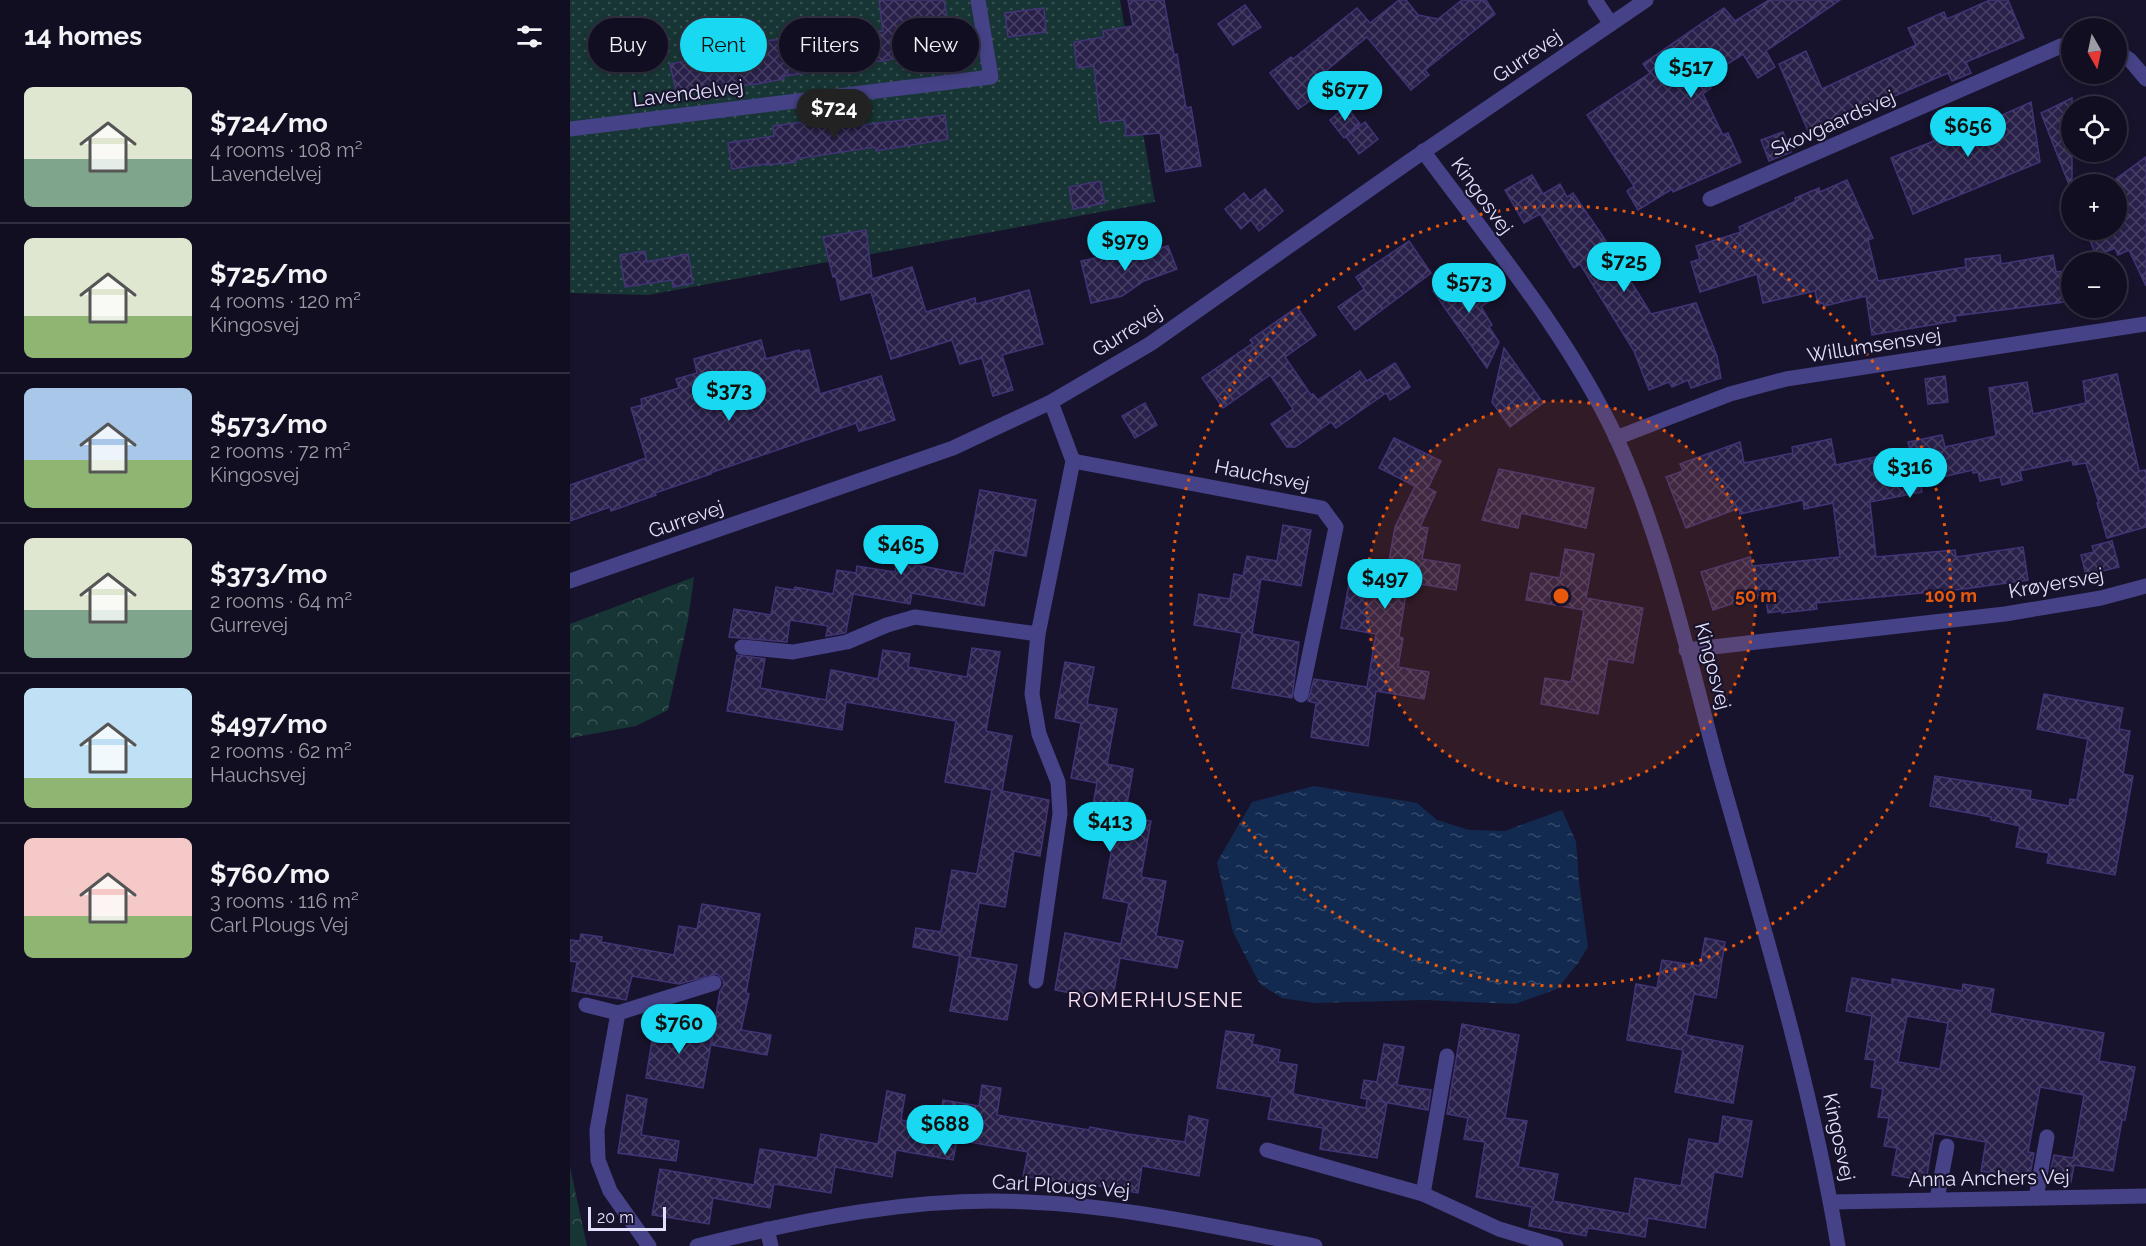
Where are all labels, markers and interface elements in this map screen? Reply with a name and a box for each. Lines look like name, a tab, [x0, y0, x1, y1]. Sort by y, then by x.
chip: Buy	[588, 18, 668, 72]
chip: Rent	[680, 18, 767, 72]
chip: Filters	[779, 18, 880, 72]
chip: New	[892, 18, 979, 72]
north arrow	[2061, 18, 2127, 84]
map controls	[2061, 18, 2127, 318]
icon: filters	[513, 20, 546, 53]
text: 14 homes	[24, 21, 142, 51]
street label: Gurrevej	[1488, 24, 1566, 88]
pin: $517	[1655, 48, 1727, 99]
text: $517	[1669, 55, 1713, 79]
pin: $677	[1309, 71, 1381, 122]
street label: Lavendelvej	[631, 74, 745, 112]
text: $677	[1321, 78, 1369, 102]
street label: Skovgaardsvej	[1767, 85, 1899, 161]
pin: $724	[798, 89, 870, 140]
text: $724	[811, 96, 857, 120]
button: locate	[2061, 96, 2127, 162]
pin: $656	[1932, 107, 2004, 158]
text: $724/mo	[210, 108, 328, 138]
icon: home	[72, 111, 144, 183]
text: $656	[1944, 114, 1992, 138]
text: 4 rooms · 108 m²	[210, 138, 362, 162]
street label: Kingosvej	[1446, 153, 1518, 239]
text: Lavendelvej	[210, 162, 322, 186]
button: +	[2061, 174, 2127, 240]
pin: $979	[1089, 221, 1161, 272]
text: $979	[1101, 228, 1149, 252]
pin: $725	[1588, 242, 1660, 293]
text: $725	[1601, 249, 1647, 273]
button: −	[2061, 252, 2127, 318]
text: $725/mo	[210, 259, 327, 289]
icon: home	[72, 262, 144, 334]
pin: $573	[1433, 263, 1505, 314]
text: $573	[1446, 270, 1492, 294]
text: 4 rooms · 120 m²	[210, 289, 361, 313]
street label: Gurrevej	[1088, 300, 1166, 362]
text: Kingosvej	[210, 313, 299, 337]
street label: Willumsensvej	[1805, 323, 1943, 367]
pin: $373	[693, 371, 765, 422]
text: $373	[706, 378, 752, 402]
text: $573/mo	[210, 409, 327, 439]
icon: home	[72, 412, 144, 484]
text: 2 rooms · 72 m²	[210, 439, 350, 463]
pin: $316	[1874, 448, 1946, 499]
street label: Hauchsvej	[1213, 454, 1311, 496]
text: $316	[1887, 455, 1933, 479]
text: Kingosvej	[210, 463, 299, 487]
street label: Gurrevej	[645, 495, 727, 543]
pin: $465	[865, 525, 937, 576]
text: $465	[877, 532, 925, 556]
text: $373/mo	[210, 559, 327, 589]
pin: $497	[1349, 559, 1421, 610]
icon: home	[72, 562, 144, 634]
street label: Krøyersvej	[2006, 563, 2106, 603]
text: $497	[1361, 566, 1409, 590]
text: 50 m	[1735, 585, 1777, 606]
text: 100 m	[1925, 585, 1977, 606]
centre of rings	[1551, 586, 1571, 606]
text: 2 rooms · 64 m²	[210, 589, 352, 613]
text: Gurrevej	[210, 613, 288, 637]
street label: Kingosvej	[1690, 620, 1736, 712]
text: $497/mo	[210, 709, 327, 739]
icon: home	[72, 712, 144, 784]
text: 2 rooms · 62 m²	[210, 739, 352, 763]
text: Hauchsvej	[210, 763, 306, 787]
pin: $413	[1074, 802, 1146, 853]
text: $413	[1087, 809, 1133, 833]
text: $760/mo	[210, 859, 330, 889]
icon: home	[72, 862, 144, 934]
text: 3 rooms · 116 m²	[210, 889, 359, 913]
text: Carl Plougs Vej	[210, 913, 348, 937]
district label: ROMERHUSENE	[1068, 987, 1244, 1012]
pin: $760	[643, 1004, 715, 1055]
text: $760	[655, 1011, 703, 1035]
street label: Kingosvej	[1818, 1091, 1860, 1183]
pin: $688	[909, 1105, 981, 1156]
text: $688	[921, 1112, 969, 1136]
street label: Anna Anchers Vej	[1908, 1165, 2070, 1191]
street label: Carl Plougs Vej	[991, 1169, 1131, 1203]
scale bar	[588, 1204, 666, 1232]
text: 20 m	[597, 1208, 634, 1227]

